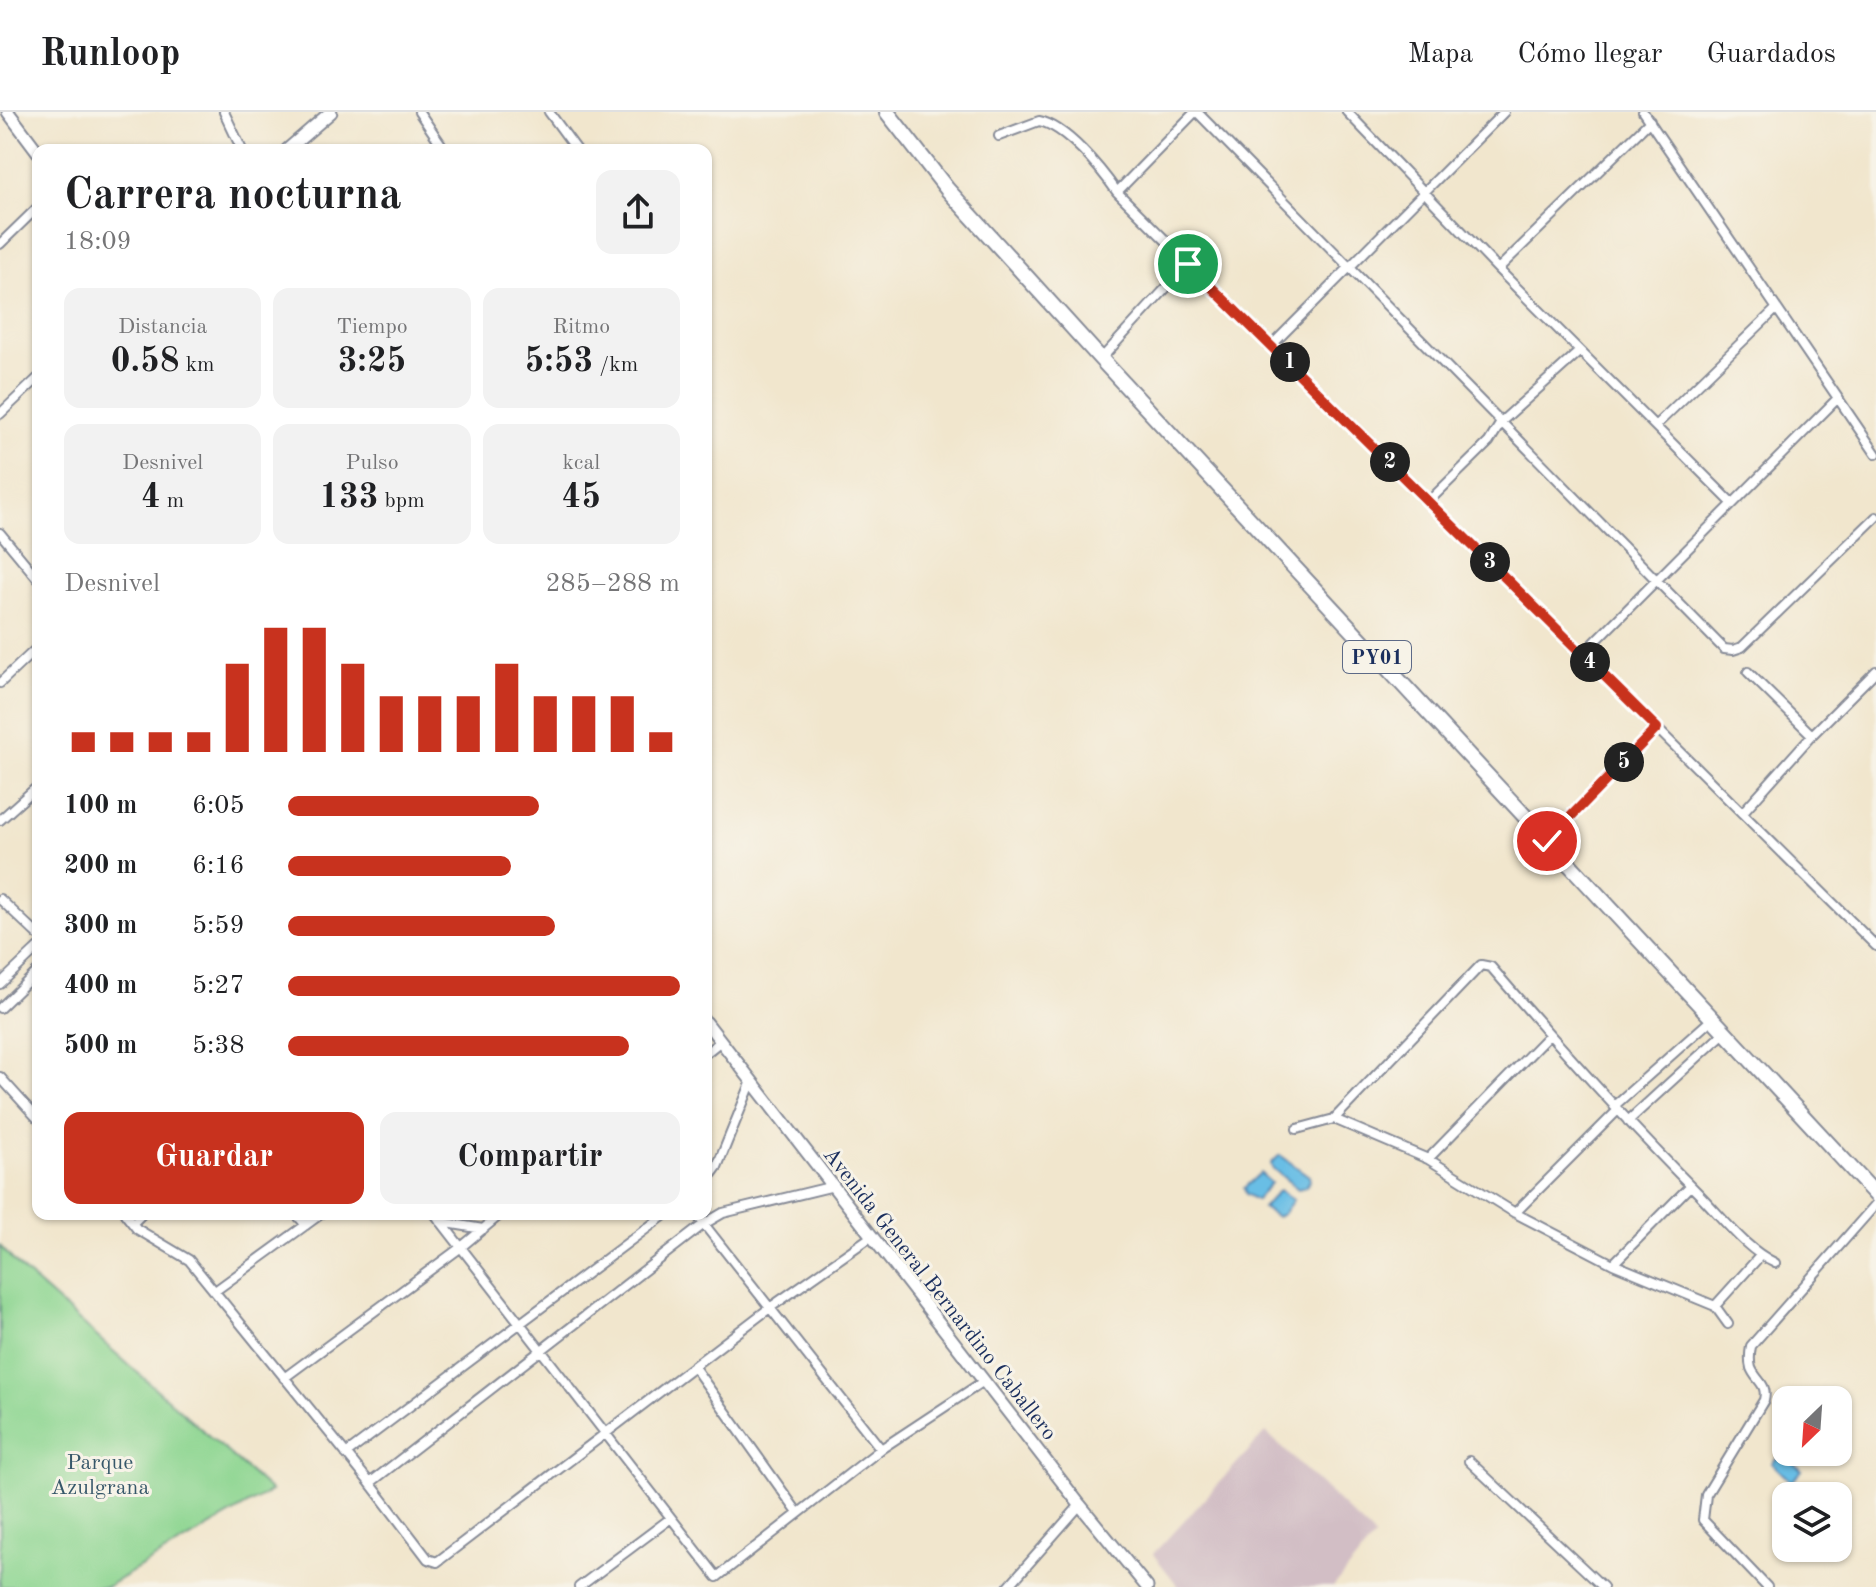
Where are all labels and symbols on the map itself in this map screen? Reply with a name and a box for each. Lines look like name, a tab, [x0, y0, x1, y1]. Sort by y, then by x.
pin	[1154, 230, 1222, 298]
pin: 1	[1270, 342, 1310, 382]
pin: 2	[1370, 442, 1410, 482]
pin: 3	[1470, 542, 1510, 582]
road number: PY01	[1343, 641, 1411, 673]
pin: 4	[1570, 642, 1610, 682]
pin: 5	[1604, 742, 1644, 782]
pin	[1513, 807, 1581, 875]
street label: Avenida General Bernardino Caballero	[819, 1144, 1060, 1445]
north arrow	[1772, 1386, 1852, 1466]
park label: Parque Azulgrana	[51, 1452, 149, 1499]

